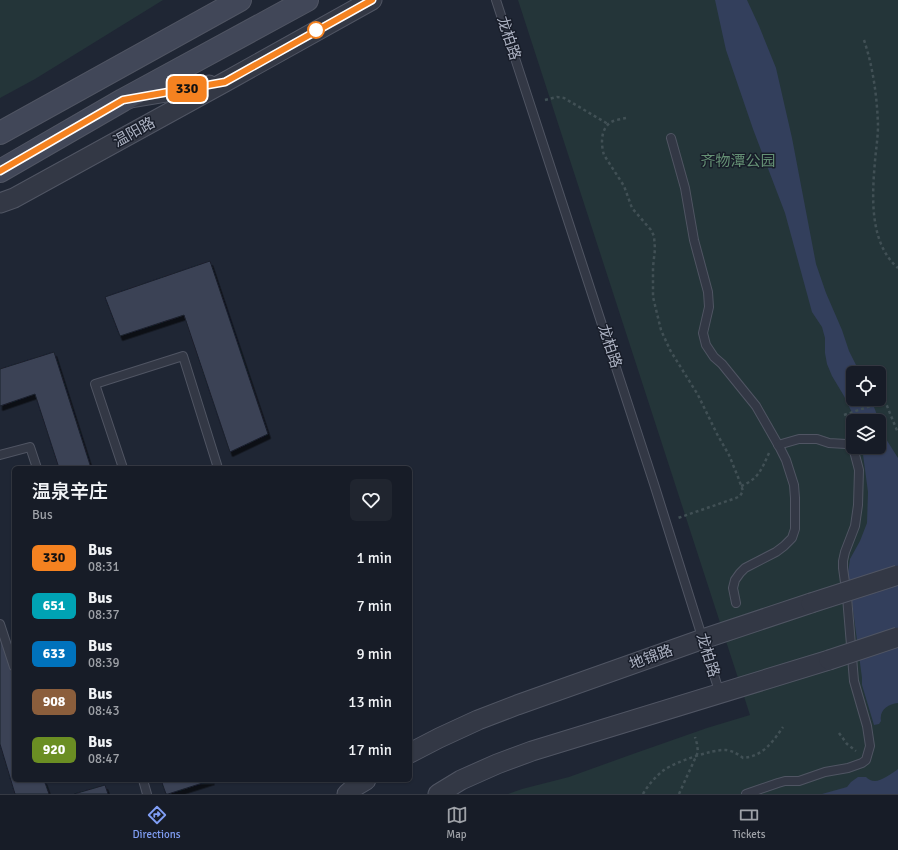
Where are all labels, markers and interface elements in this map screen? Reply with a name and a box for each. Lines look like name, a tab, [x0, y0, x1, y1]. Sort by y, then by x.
street label: 龙柏路	[493, 14, 525, 62]
unlabelled marker	[307, 21, 325, 39]
line badge: 330	[164, 76, 210, 102]
text: 330	[176, 80, 198, 97]
street label: 温阳路	[110, 113, 158, 151]
park label: 齐物潭公园	[700, 152, 776, 170]
street label: 龙柏路	[594, 322, 626, 370]
map controls	[846, 366, 886, 454]
button: locate	[846, 366, 886, 406]
button: layers	[846, 414, 886, 454]
button: heart	[350, 479, 392, 521]
text: 温泉辛庄	[32, 480, 108, 504]
text: Bus	[32, 507, 53, 523]
text: Bus	[88, 541, 112, 559]
text: 330	[43, 549, 65, 566]
text: 1 min	[356, 549, 392, 567]
text: 08:31	[88, 559, 120, 575]
text: Bus	[88, 589, 112, 607]
text: 651	[43, 597, 65, 614]
text: 7 min	[356, 597, 392, 615]
text: 08:37	[88, 607, 120, 623]
street label: 龙柏路	[693, 631, 723, 679]
text: Bus	[88, 637, 112, 655]
street label: 地锦路	[627, 641, 675, 673]
text: 633	[43, 645, 65, 662]
text: 9 min	[356, 645, 392, 663]
text: 08:39	[88, 655, 120, 671]
text: Bus	[88, 685, 112, 703]
text: 908	[43, 693, 65, 710]
text: 13 min	[348, 693, 392, 711]
text: 08:43	[88, 703, 120, 719]
text: Bus	[88, 733, 112, 751]
text: 920	[43, 741, 65, 758]
text: 17 min	[348, 741, 392, 759]
text: 08:47	[88, 751, 120, 767]
tab: Directions	[132, 804, 181, 841]
tab: Map	[446, 804, 468, 841]
tab: Tickets	[732, 804, 766, 841]

